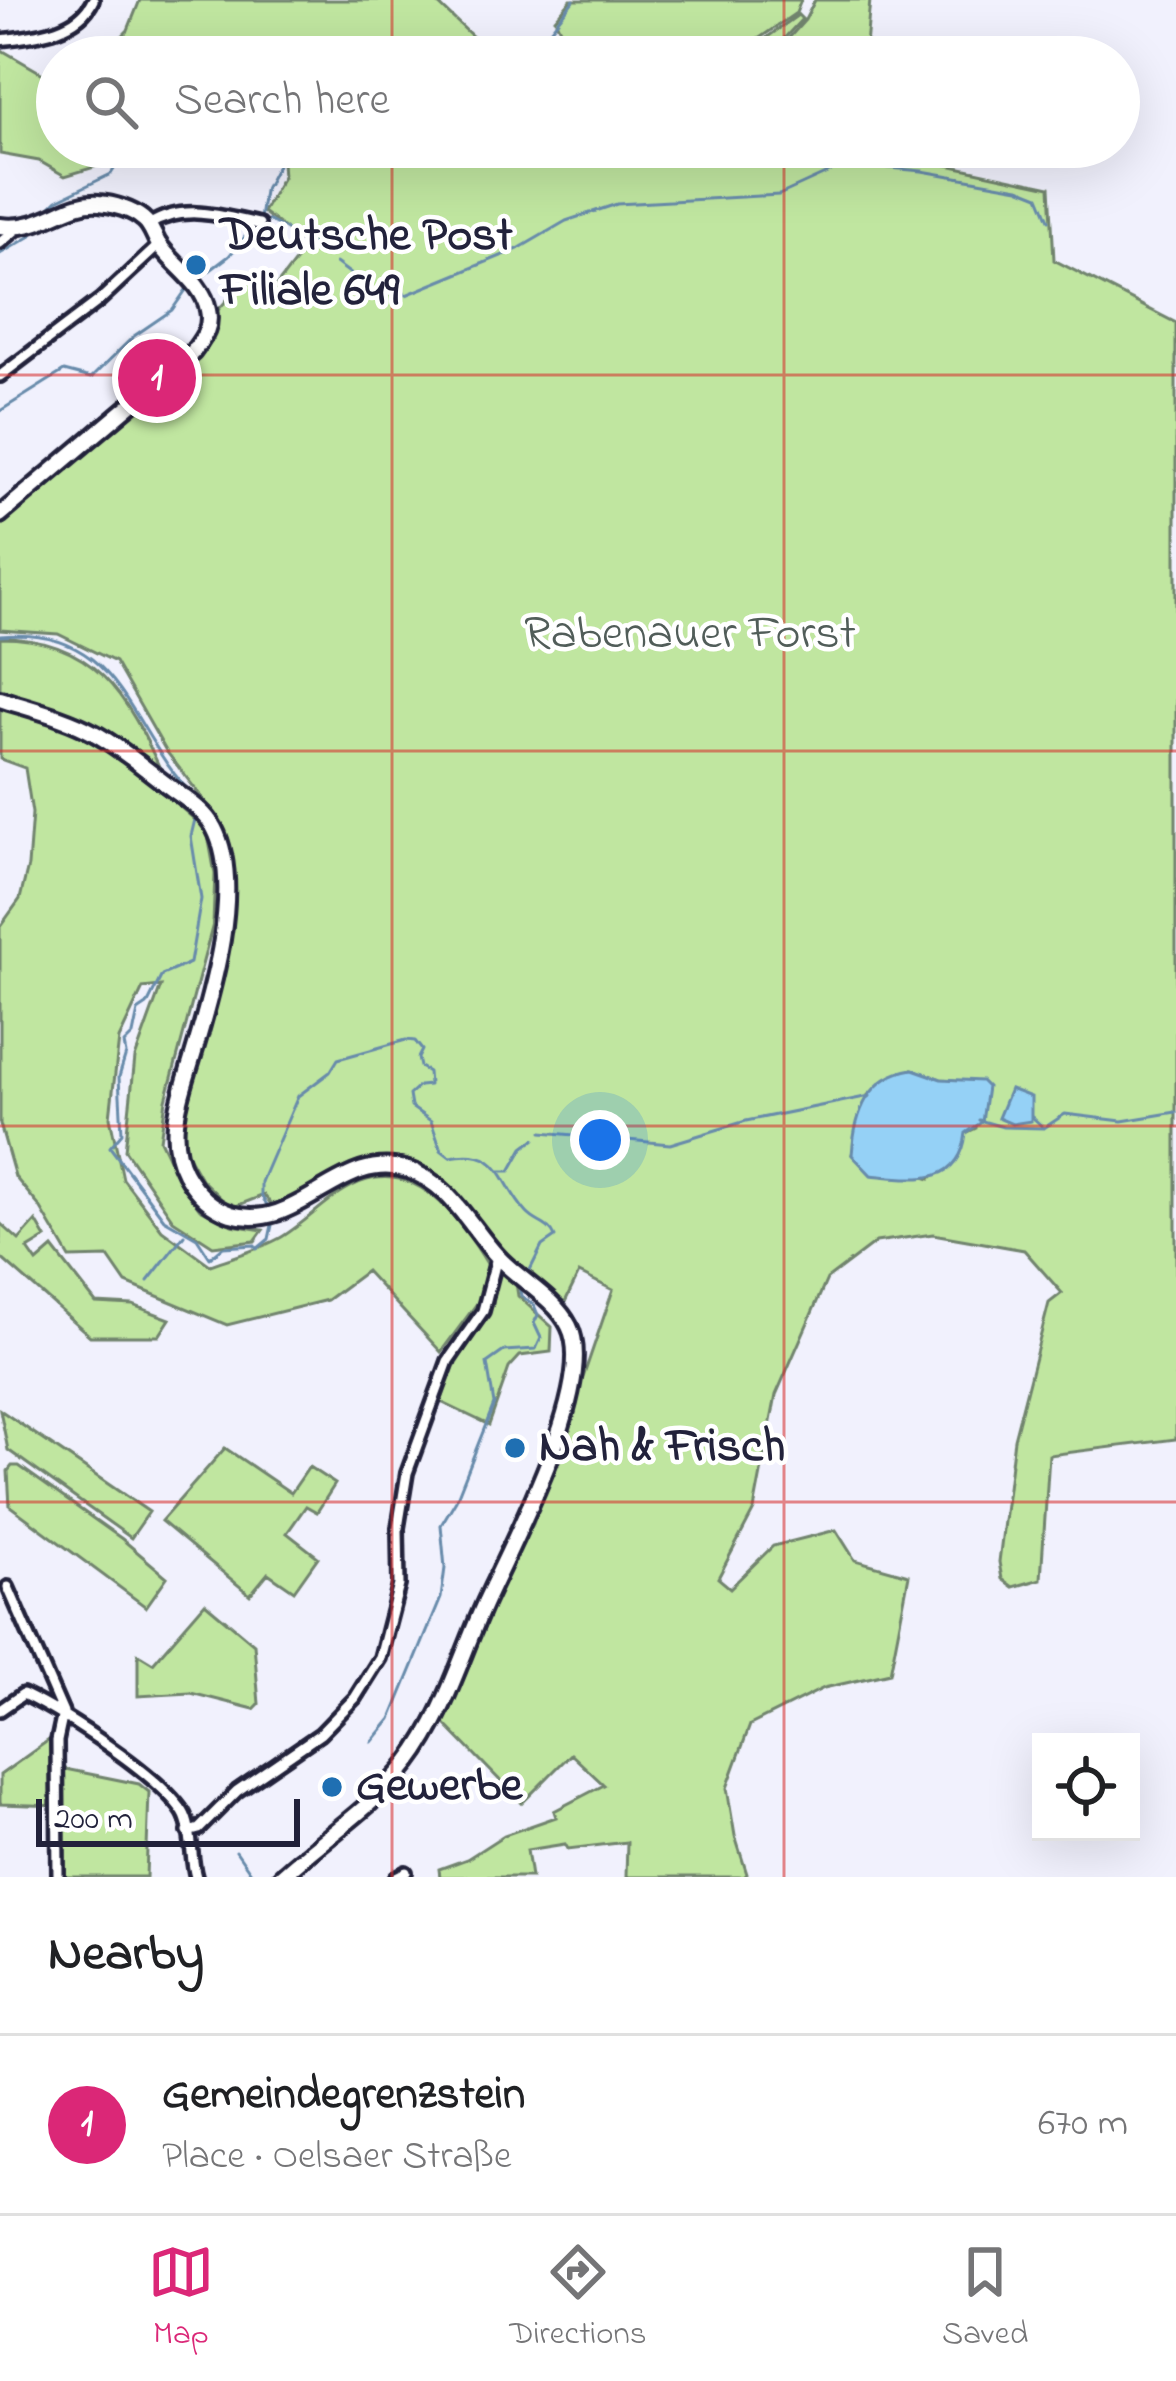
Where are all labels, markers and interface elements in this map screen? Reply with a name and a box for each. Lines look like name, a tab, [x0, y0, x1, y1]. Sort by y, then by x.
search box	[36, 36, 1140, 168]
icon: search	[78, 69, 144, 135]
text: Search here	[174, 69, 390, 135]
place label: Deutsche Post Filiale 649	[218, 202, 514, 327]
marker: Deutsche Post Filiale 649	[183, 252, 209, 278]
pin: 1	[118, 333, 196, 423]
park label: Rabenauer Forst	[524, 600, 856, 670]
your location	[570, 1110, 630, 1170]
place label: Nah & Frisch	[539, 1413, 785, 1483]
marker: Nah & Frisch	[502, 1435, 528, 1461]
map controls	[1032, 1733, 1140, 1841]
button: locate	[1032, 1733, 1140, 1841]
place label: Gewerbe	[356, 1752, 524, 1822]
marker: Gewerbe	[319, 1774, 345, 1800]
scale bar	[36, 1793, 300, 1846]
text: 200 m	[54, 1796, 133, 1844]
text: Nearby	[48, 1918, 204, 1993]
text: Gemeindegrenzstein	[162, 2063, 525, 2129]
text: 1	[81, 2096, 93, 2153]
text: 670 m	[1038, 2096, 1128, 2153]
text: Place · Oelsaer Straße	[162, 2129, 511, 2186]
tab: Map	[148, 2239, 214, 2359]
tab: Directions	[509, 2239, 647, 2359]
tab: Saved	[942, 2239, 1028, 2359]

